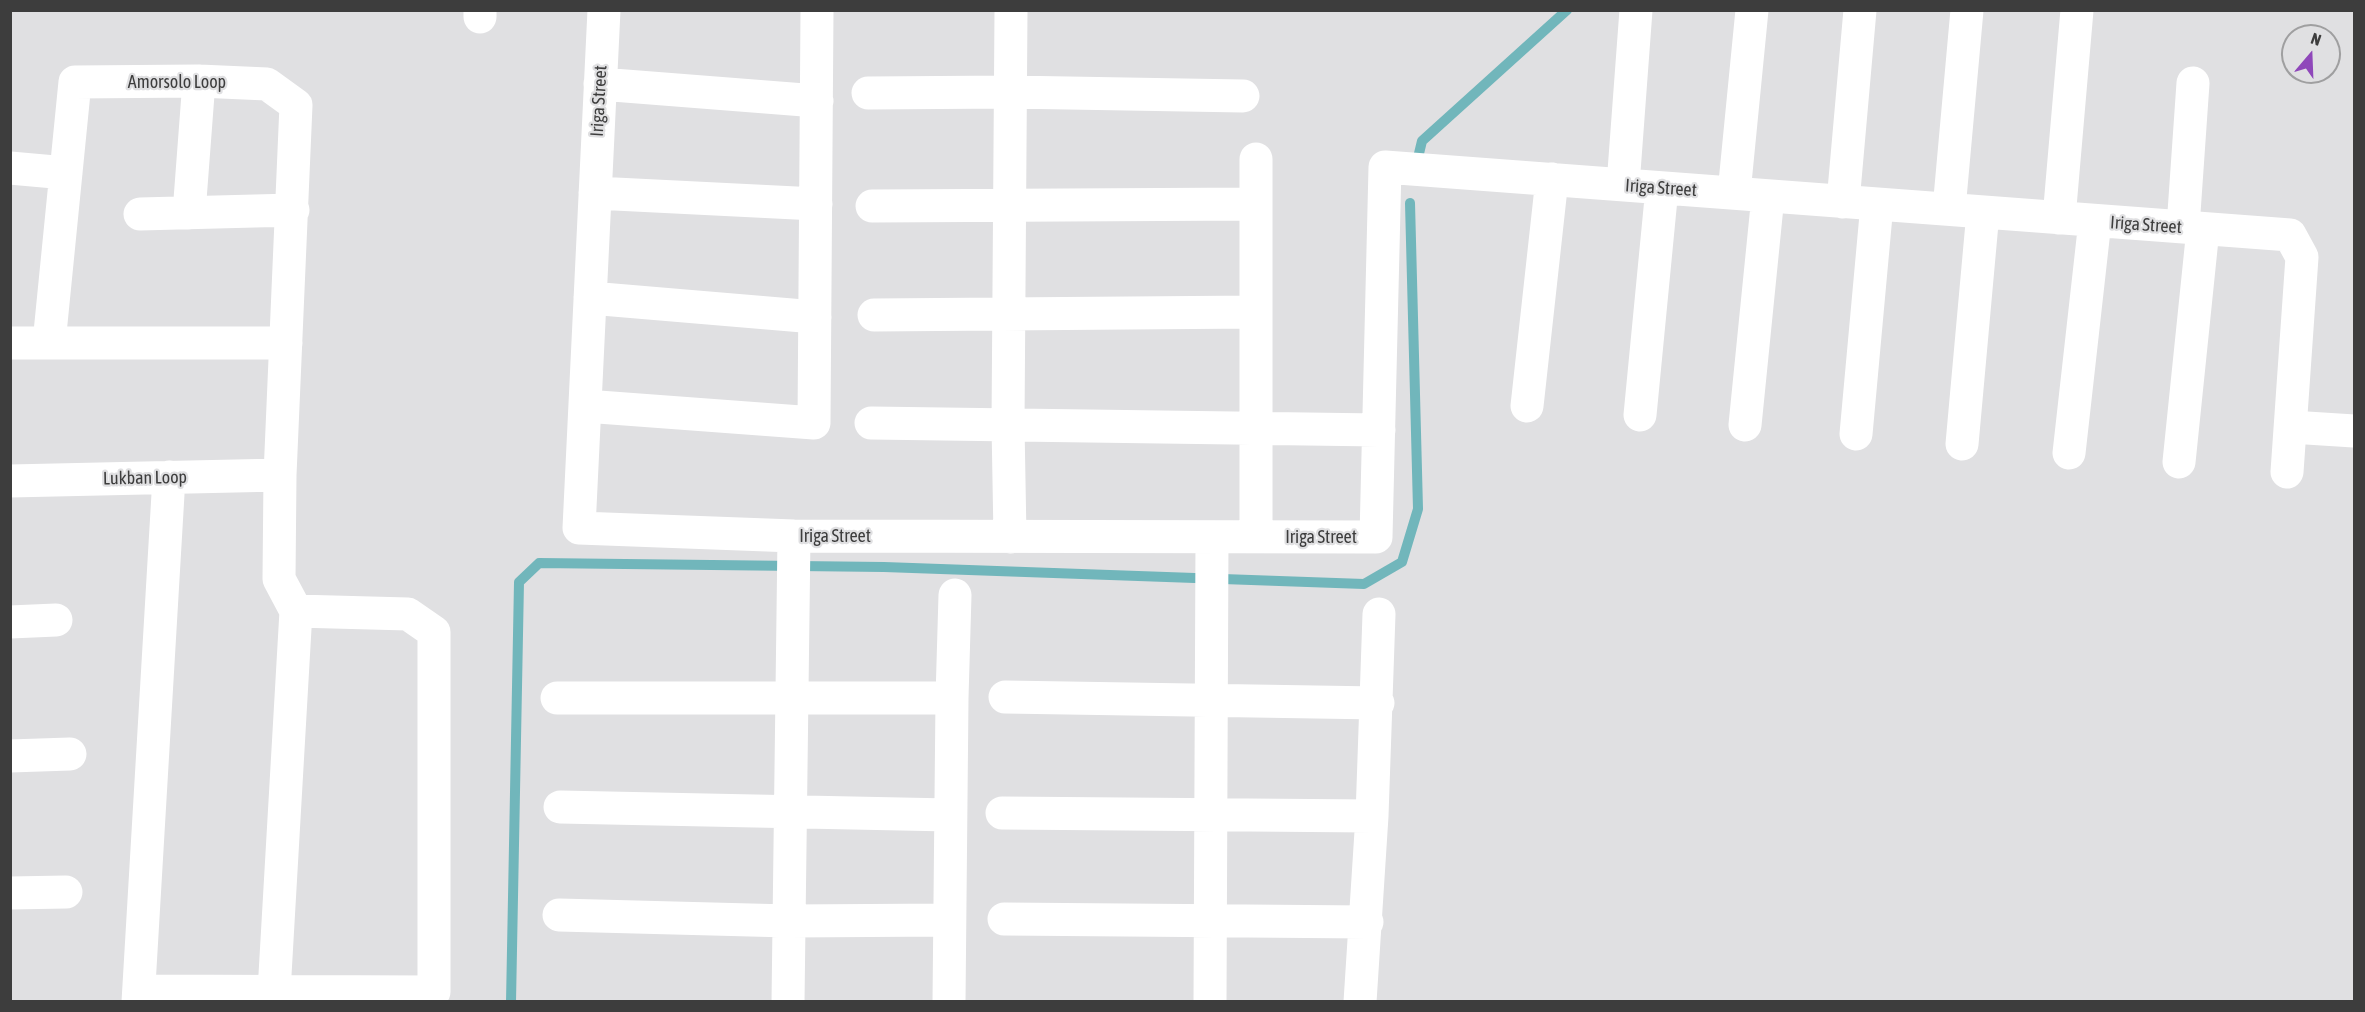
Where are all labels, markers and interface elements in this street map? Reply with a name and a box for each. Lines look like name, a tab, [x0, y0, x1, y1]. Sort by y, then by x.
north arrow	[2281, 24, 2341, 84]
text: N	[2309, 29, 2324, 49]
street label: Iriga Street	[586, 65, 612, 137]
street label: Amorsolo Loop	[128, 71, 226, 93]
street label: Iriga Street	[1624, 175, 1698, 201]
street label: Iriga Street	[2109, 212, 2183, 238]
street label: Lukban Loop	[103, 466, 187, 490]
street label: Iriga Street	[799, 525, 871, 547]
street label: Iriga Street	[1285, 526, 1357, 548]

